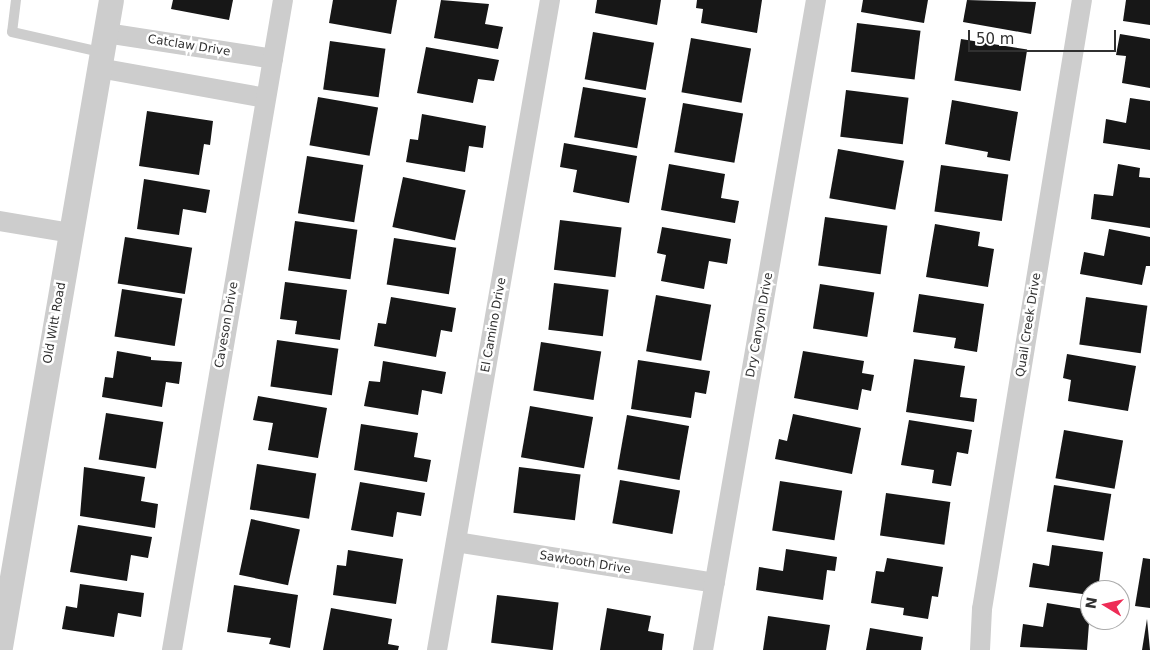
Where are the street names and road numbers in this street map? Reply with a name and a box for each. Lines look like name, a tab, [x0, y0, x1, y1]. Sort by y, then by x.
street label: Catclaw Drive	[147, 32, 231, 60]
street label: Dry Canyon Drive	[744, 271, 776, 379]
street label: Quail Creek Drive	[1014, 272, 1044, 378]
street label: El Camino Drive	[479, 276, 509, 374]
street label: Old Witt Road	[41, 281, 69, 365]
street label: Caveson Drive	[212, 281, 242, 369]
street label: Sawtooth Drive	[538, 549, 632, 577]

